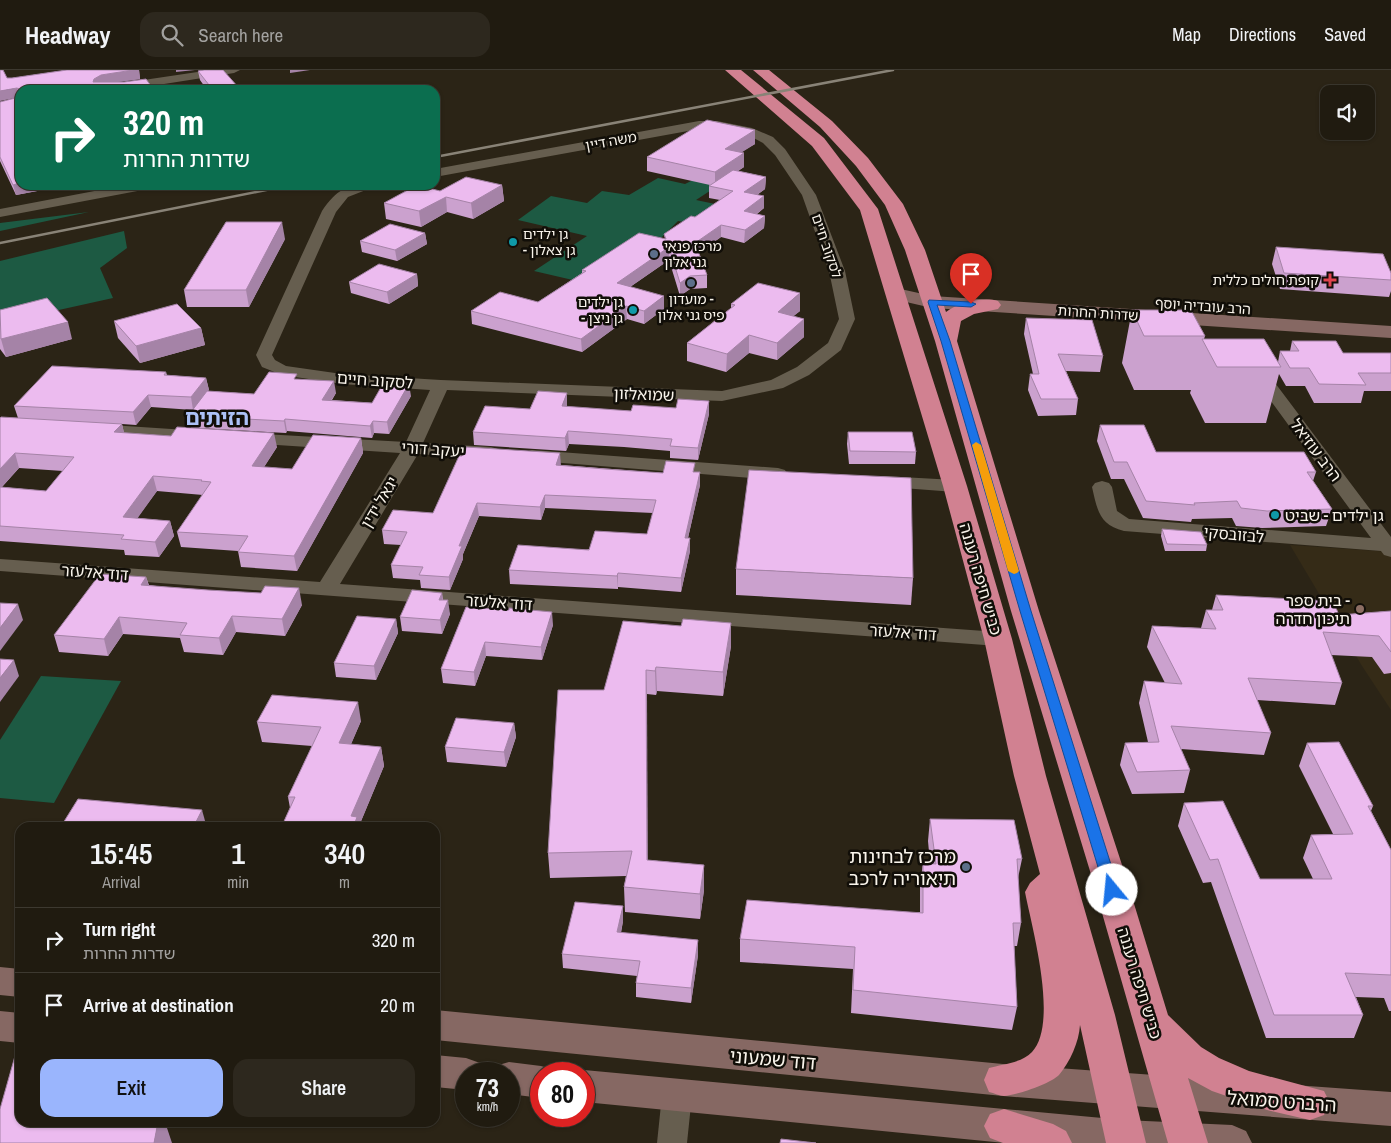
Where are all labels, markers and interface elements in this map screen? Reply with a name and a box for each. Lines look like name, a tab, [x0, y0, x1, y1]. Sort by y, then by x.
search box	[140, 12, 490, 57]
text: Headway	[25, 19, 110, 51]
icon: search	[158, 21, 186, 49]
text: Search here	[198, 22, 283, 48]
text: Map	[1172, 22, 1201, 47]
text: Directions	[1229, 22, 1296, 47]
text: Saved	[1324, 22, 1366, 47]
map controls	[1320, 85, 1375, 140]
button: sound	[1320, 85, 1375, 140]
text: 320 m	[123, 99, 204, 146]
icon: right	[40, 105, 105, 170]
street label: משה דיין	[584, 128, 638, 154]
text: שדרות החרות	[123, 144, 250, 174]
street label: לסקוב חיים	[808, 211, 846, 281]
place label: גן ילדים - גן צאלון	[523, 225, 576, 259]
marker: גן ילדים - גן צאלון	[507, 236, 519, 248]
place label: מרכז פנאי גני אלון	[664, 237, 722, 271]
marker: מרכז פנאי גני אלון	[648, 248, 660, 260]
pin	[950, 253, 992, 304]
icon: arrive	[957, 260, 985, 288]
place label: קופת חולים כללית	[1213, 271, 1319, 289]
marker: קופת חולים כללית	[1323, 273, 1337, 287]
marker: מועדון - פיס גני אלון	[685, 277, 697, 289]
place label: מועדון - פיס גני אלון	[657, 290, 725, 324]
place label: גן ילדים - גן ניצן	[578, 293, 623, 327]
street label: הרב עובדיה יוסף	[1155, 294, 1251, 318]
street label: שדרות החרות	[1057, 301, 1139, 325]
marker: גן ילדים - גן ניצן	[627, 304, 639, 316]
street label: לסקוב חיים	[336, 366, 414, 394]
street label: שמואלזון	[613, 382, 675, 406]
district label: הזיתים	[185, 403, 249, 432]
street label: הרב עוזיאל	[1285, 414, 1347, 486]
street label: יעקב דורי	[401, 436, 465, 462]
street label: יגאל ידין	[355, 472, 403, 532]
place label: גן ילדים - שביט	[1285, 504, 1384, 526]
marker: גן ילדים - שביט	[1269, 509, 1281, 521]
street label: כביש חיפה רעננה	[954, 520, 1008, 638]
street label: לבזובסקי	[1203, 520, 1265, 548]
street label: דוד אלעזר	[61, 559, 130, 585]
street label: דוד אלעזר	[465, 589, 534, 615]
place label: בית ספר - תיכון חדרה	[1276, 589, 1351, 629]
marker: בית ספר - תיכון חדרה	[1354, 603, 1366, 615]
street label: דוד אלעזר	[869, 619, 938, 645]
text: 15:45	[90, 833, 152, 873]
text: 1	[231, 833, 245, 873]
text: 340	[324, 833, 365, 873]
place label: מרכז לבחינות תיאוריה לרכב	[849, 843, 956, 891]
marker: מרכז לבחינות תיאוריה לרכב	[960, 861, 972, 873]
position arrow	[1085, 863, 1137, 915]
text: Arrival	[102, 871, 140, 893]
text: min	[227, 871, 249, 893]
text: m	[339, 871, 350, 893]
text: Turn right	[83, 916, 155, 942]
street label: כביש חיפה רעננה	[1113, 924, 1167, 1042]
icon: right	[40, 926, 68, 954]
text: 320 m	[372, 927, 415, 953]
text: שדרות החרות	[83, 942, 175, 964]
icon: arrive	[40, 991, 68, 1019]
text: Arrive at destination	[83, 992, 234, 1018]
text: 20 m	[380, 992, 415, 1018]
street label: דוד שמעוני	[729, 1042, 817, 1076]
button: Exit	[40, 1059, 223, 1117]
button: Share	[233, 1059, 415, 1117]
speed limit sign: 80	[530, 1062, 595, 1127]
text: 73	[476, 1071, 499, 1105]
street label: הרברט סמואל	[1226, 1084, 1338, 1118]
text: km/h	[477, 1099, 498, 1115]

